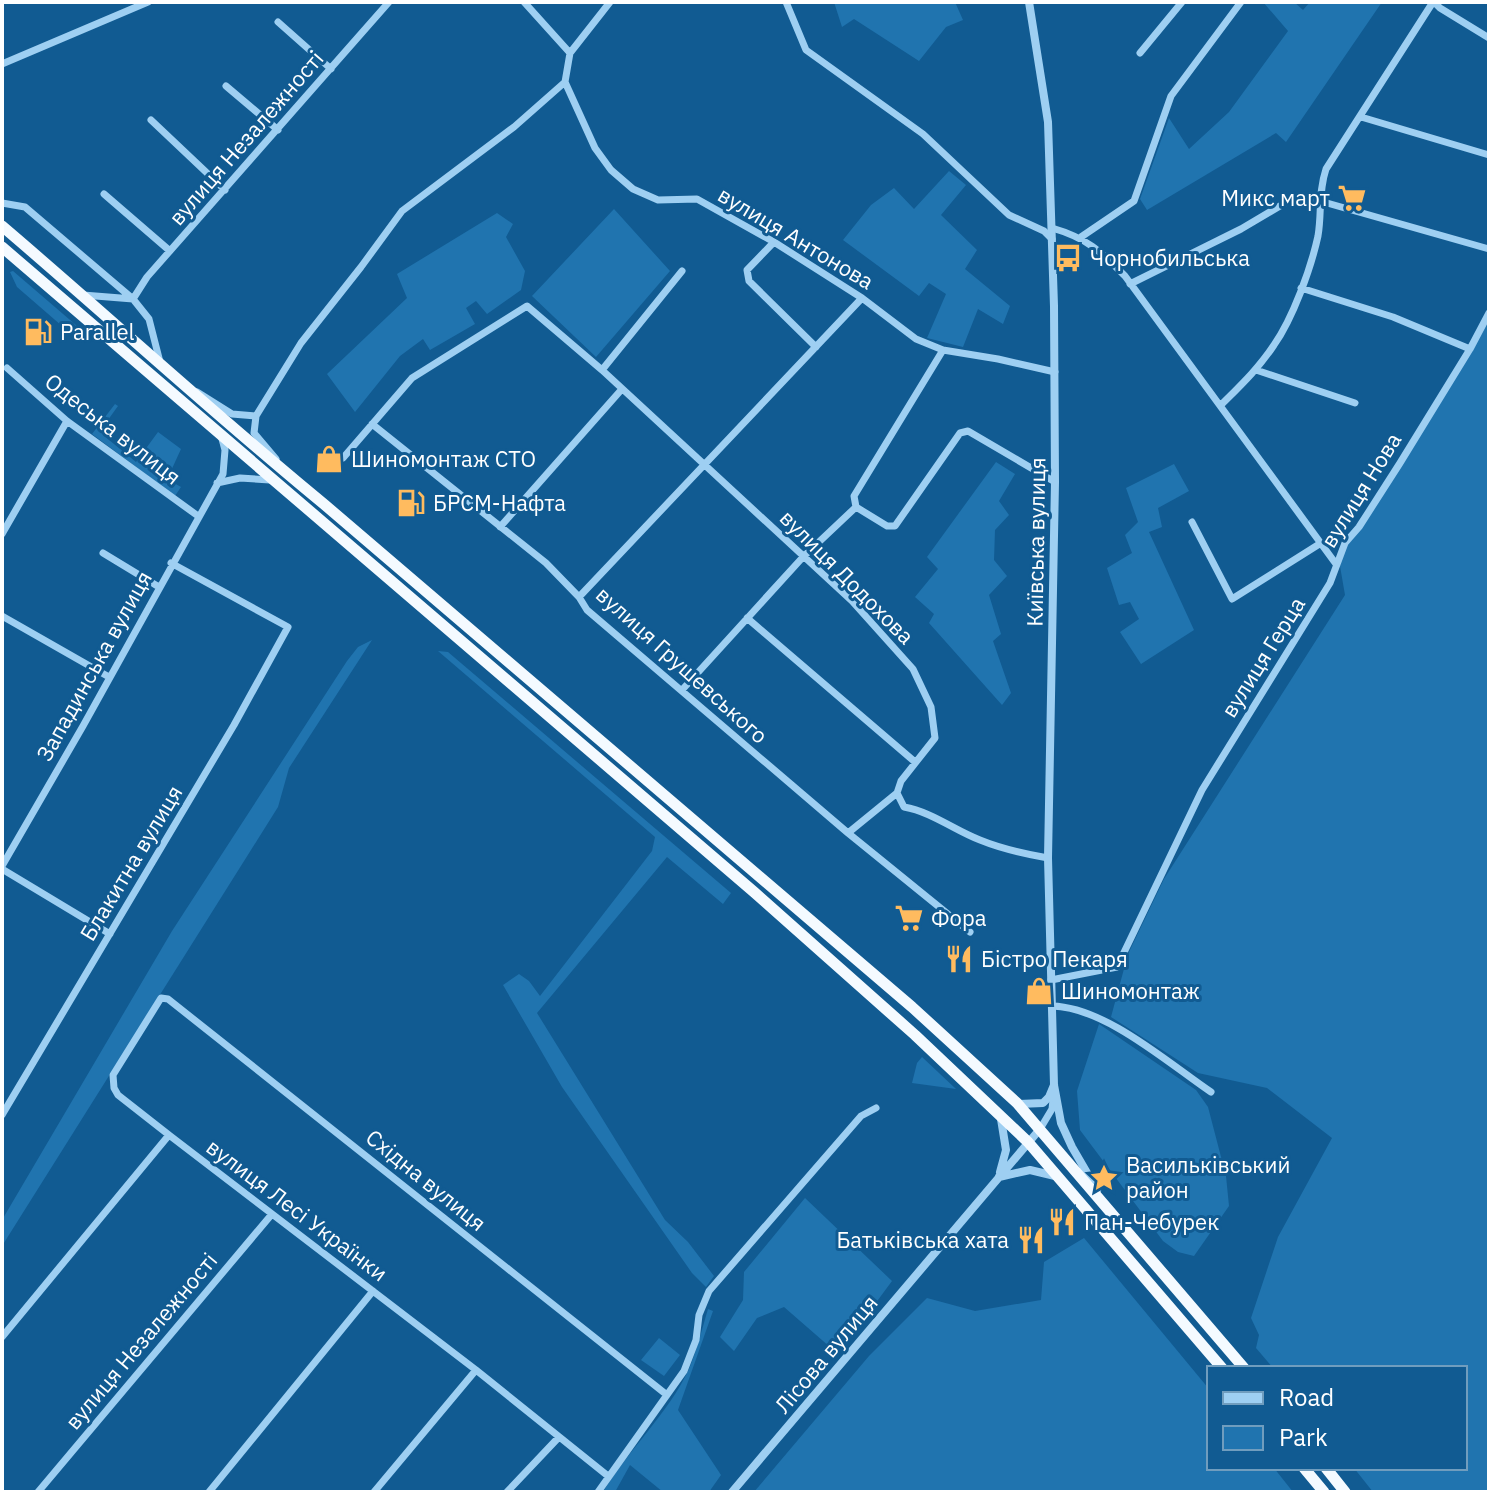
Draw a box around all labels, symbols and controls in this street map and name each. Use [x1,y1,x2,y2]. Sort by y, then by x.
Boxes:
street label: вулиця Незалежності [162,44,329,231]
street label: вулиця Антонова [713,180,880,296]
place label: Микс март [1221,183,1330,212]
supermarket icon: Микс март [1337,183,1367,213]
bus stop icon: Чорнобильська [1053,243,1083,273]
place label: Чорнобильська [1090,243,1250,272]
fuel station icon: Parallel [23,317,53,347]
place label: Parallel [60,317,135,346]
street label: Одеська вулиця [39,366,187,491]
street label: вулиця Нова [1314,427,1407,553]
shop icon: Шиномонтаж СТО [314,444,344,474]
place label: Шиномонтаж СТО [351,444,536,473]
street label: Київська вулиця [1020,457,1051,627]
fuel station icon: БРСМ-Нафта [396,488,426,518]
place label: БРСМ-Нафта [433,488,566,517]
street label: вулиця Додохова [774,503,921,650]
street label: Западинська вулиця [29,566,158,766]
street label: вулиця Грушевського [590,580,774,750]
street label: вулиця Герца [1214,591,1311,722]
street label: Блакитна вулиця [73,780,188,946]
supermarket icon: Фора [894,903,924,933]
place label: Фора [931,903,987,932]
restaurant icon: Бістро Пекаря [944,944,974,974]
place label: Бістро Пекаря [981,944,1128,973]
shop icon: Шиномонтаж [1024,976,1054,1006]
place label: Шиномонтаж [1061,976,1200,1005]
street label: Східна вулиця [360,1122,492,1237]
street label: вулиця Лесі Українки [201,1132,394,1287]
place label: Васильківський район [1126,1150,1290,1204]
place icon: Васильківський район [1089,1163,1119,1193]
restaurant icon: Пан-Чебурек [1047,1207,1077,1237]
place label: Пан-Чебурек [1084,1207,1219,1236]
place label: Батьківська хата [836,1225,1009,1254]
restaurant icon: Батьківська хата [1016,1225,1046,1255]
street label: вулиця Незалежності [58,1246,223,1435]
street label: Лісова вулиця [768,1288,884,1419]
legend [1207,1366,1467,1470]
text: Road [1279,1381,1334,1413]
text: Park [1279,1421,1328,1453]

